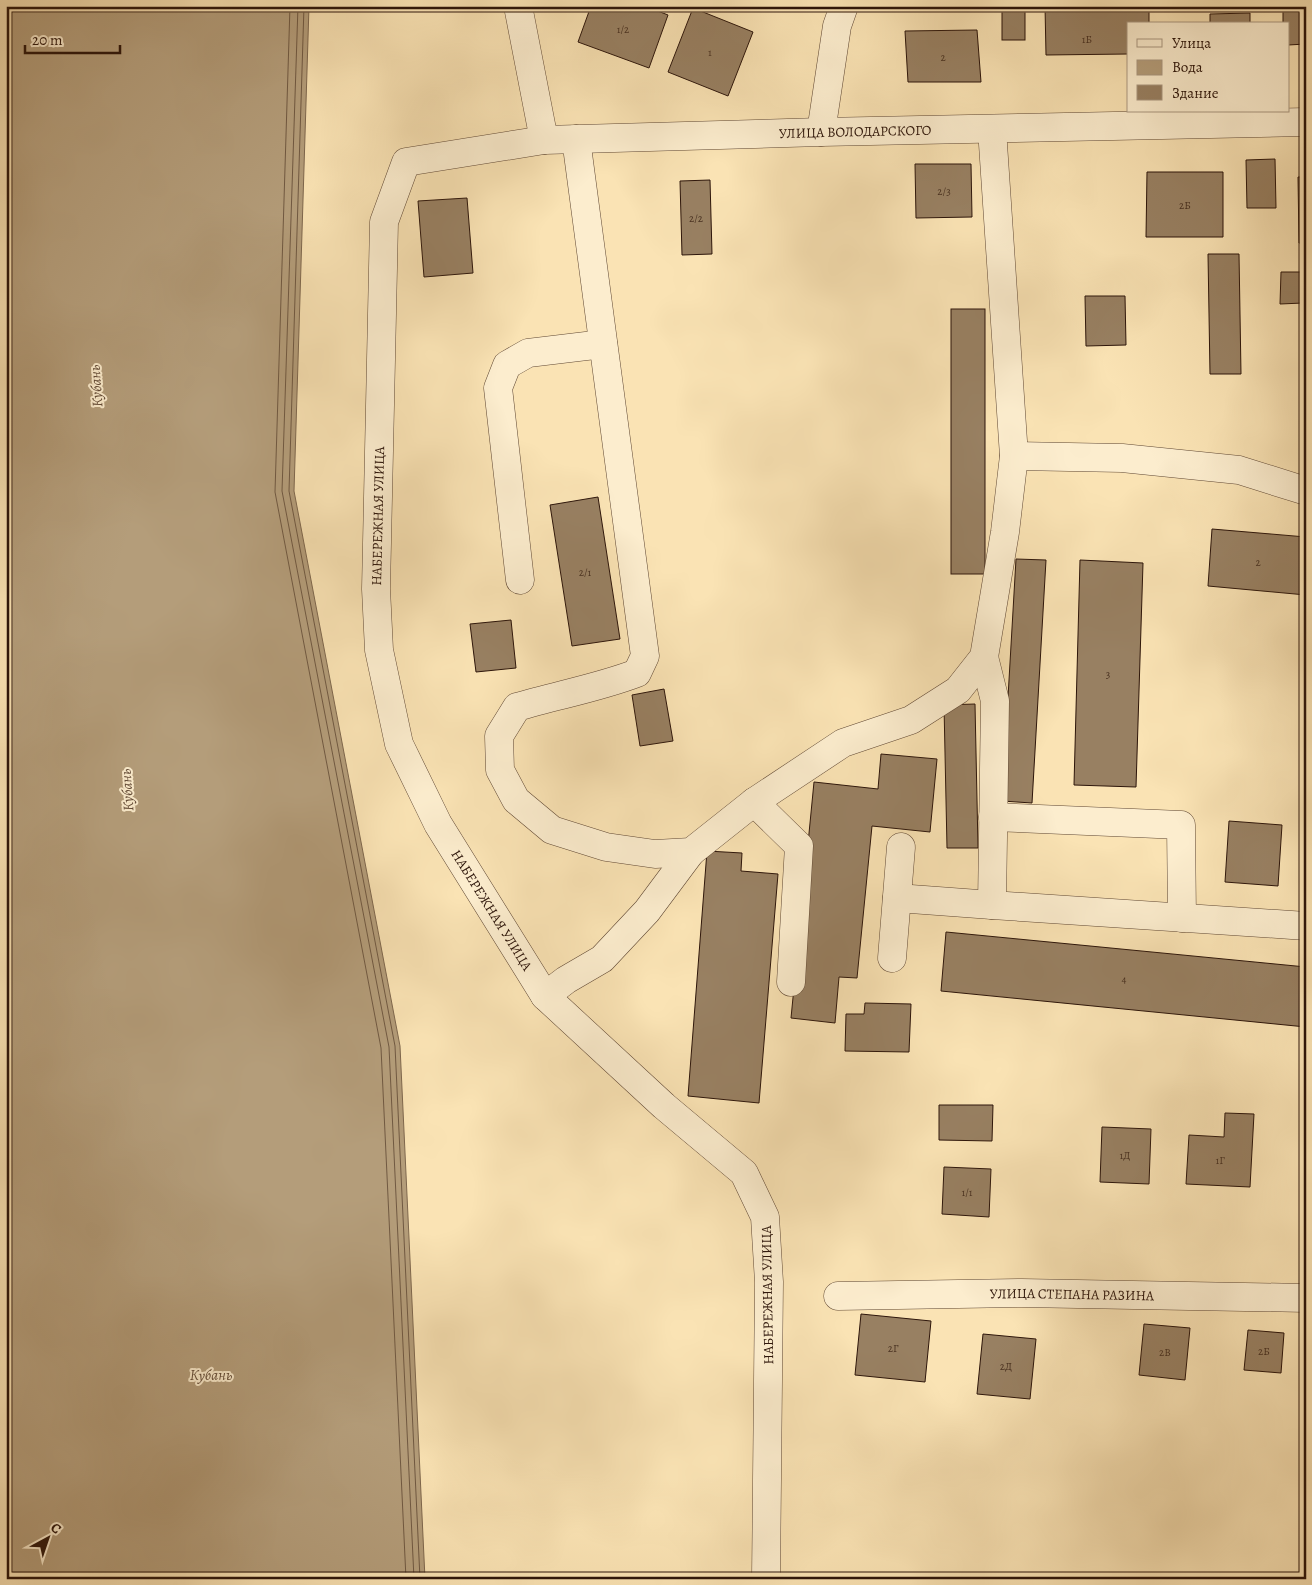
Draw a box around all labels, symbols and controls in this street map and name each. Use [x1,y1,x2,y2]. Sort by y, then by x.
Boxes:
scale bar [25,22,120,54]
house number: 1/2 [617,22,629,37]
legend [1127,22,1290,112]
text: 20 m [32,30,63,50]
house number: 1Б [1082,32,1092,47]
text: Улица [1172,33,1211,53]
house number: 1 [708,45,712,60]
house number: 2 [940,50,946,65]
text: Вода [1172,57,1203,77]
text: Здание [1172,83,1219,103]
street label: УЛИЦА ВОЛОДАРСКОГО [779,121,932,143]
house number: 2/3 [937,184,951,199]
house number: 2Б [1179,198,1191,213]
house number: 2/2 [689,211,703,226]
water label: Кубань [85,364,107,408]
street label: НАБЕРЕЖНАЯ УЛИЦА [367,445,389,586]
house number: 2 [1255,555,1261,570]
house number: 2/1 [579,565,592,580]
house number: 3 [1106,667,1110,682]
water label: Кубань [116,768,138,812]
street label: НАБЕРЕЖНАЯ УЛИЦА [447,846,537,975]
house number: 4 [1122,972,1127,987]
house number: 1Д [1120,1148,1130,1163]
house number: 1Г [1215,1153,1225,1168]
house number: 1/1 [961,1185,973,1200]
street label: НАБЕРЕЖНАЯ УЛИЦА [757,1224,778,1365]
street label: УЛИЦА СТЕПАНА РАЗИНА [990,1284,1155,1305]
house number: 2Г [888,1341,899,1356]
house number: 2Б [1258,1344,1270,1359]
house number: 2В [1159,1345,1171,1360]
house number: 2Д [1000,1359,1012,1374]
water label: Кубань [190,1365,232,1385]
north arrow [22,1512,72,1562]
text: С [47,1518,66,1539]

